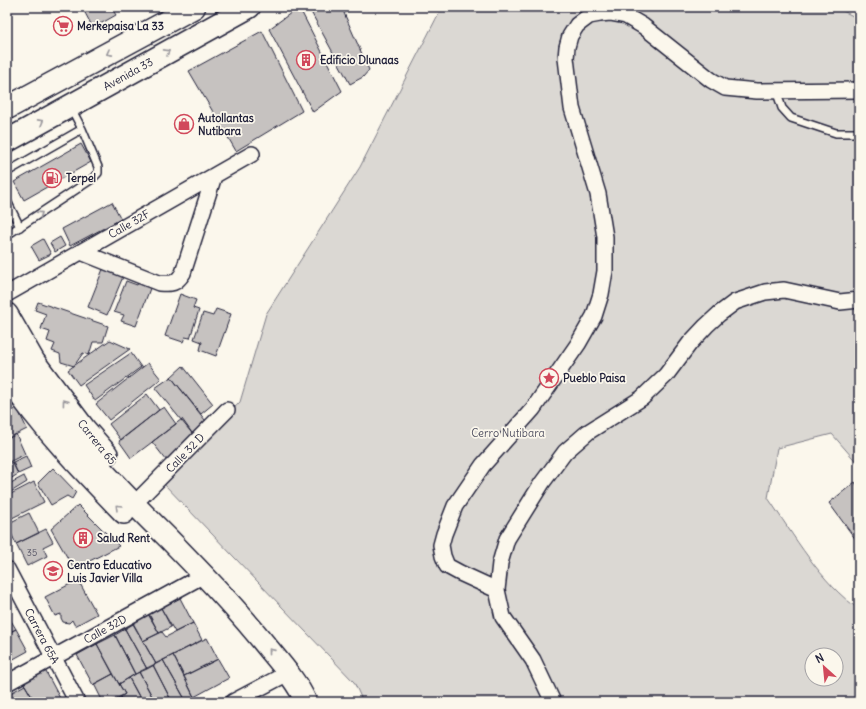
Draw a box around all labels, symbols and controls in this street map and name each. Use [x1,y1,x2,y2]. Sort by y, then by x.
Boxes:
supermarket icon: Merkepaisa La 33 [52,15,74,37]
place label: Merkepaisa La 33 [77,19,164,34]
one-way arrow [106,49,113,56]
building icon: Edificio Dlunaas [295,49,317,71]
one-way arrow [163,50,170,57]
place label: Edificio Dlunaas [320,53,399,67]
street label: Avenida 33 [101,55,155,93]
place label: Autollantas Nutibara [198,111,254,138]
shop icon: Autollantas Nutibara [173,113,195,135]
one-way arrow [37,119,44,127]
fuel station icon: Terpel [41,167,63,189]
place label: Terpel [66,171,96,186]
street label: Calle 32F [106,207,152,241]
one-way arrow [36,211,43,219]
place icon: Pueblo Paisa [538,367,560,389]
place label: Pueblo Paisa [563,371,626,385]
one-way arrow [63,400,70,407]
street label: Carrera 65 [75,417,119,467]
park label: Cerro Nutibara [471,426,545,440]
street label: Calle 32 D [163,430,207,476]
one-way arrow [115,504,123,512]
building icon: Salud Rent [72,527,94,549]
place label: Salud Rent [97,531,150,545]
house number: 35 [27,547,37,558]
place label: Centro Educativo Luis Javier Villa [67,558,152,585]
school or university icon: Centro Educativo Luis Javier Villa [42,560,64,582]
street label: Carrera 65A [21,606,63,666]
street label: Calle 32D [81,611,129,647]
north arrow [804,647,844,687]
one-way arrow [269,649,276,656]
text: N [813,650,826,666]

